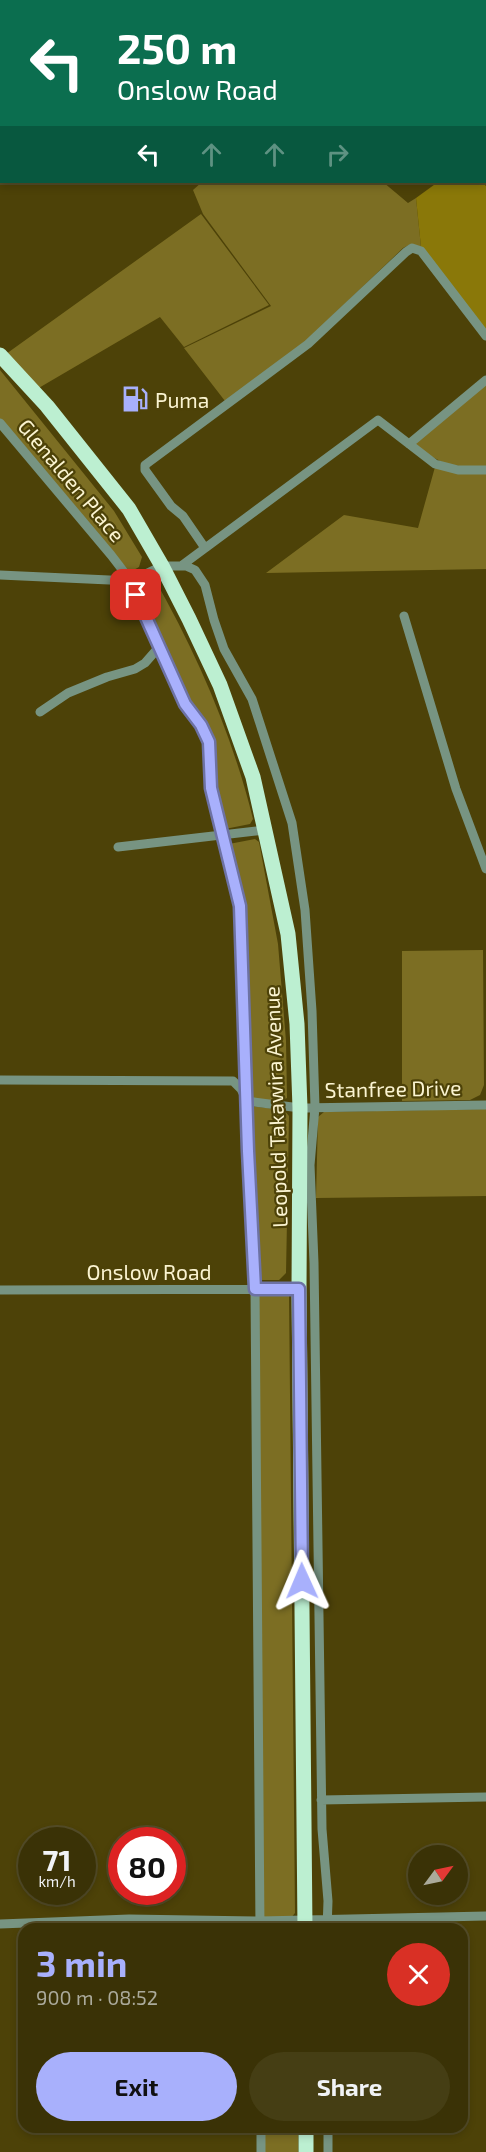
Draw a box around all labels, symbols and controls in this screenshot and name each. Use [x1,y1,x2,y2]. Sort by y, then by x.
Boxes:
text: 250 m [117,22,237,72]
icon: left [18,24,96,102]
text: Onslow Road [117,73,278,105]
icon: left [132,138,165,171]
icon: ahead [195,138,228,171]
icon: ahead [258,138,291,171]
icon: right [321,138,354,171]
fuel station icon: Puma [120,384,150,414]
place label: Puma [155,387,209,412]
street label: Glenalden Place [13,414,131,546]
pin [110,569,161,620]
icon: arrive [119,578,152,611]
street label: Leopold Takawira Avenue [258,986,292,1228]
street label: Stanfree Drive [324,1074,462,1102]
street label: Onslow Road [87,1259,211,1284]
position arrow [270,1549,334,1613]
speed limit sign: 80 [108,1827,186,1905]
text: 71 [43,1841,71,1877]
north arrow [408,1845,468,1905]
map controls [408,1845,468,1905]
text: km/h [38,1872,76,1890]
text: 3 min [36,1941,127,1984]
button: close [387,1943,450,2006]
text: 900 m · 08:52 [36,1985,158,2009]
button: Exit [36,2052,237,2121]
button: Share [249,2052,450,2121]

